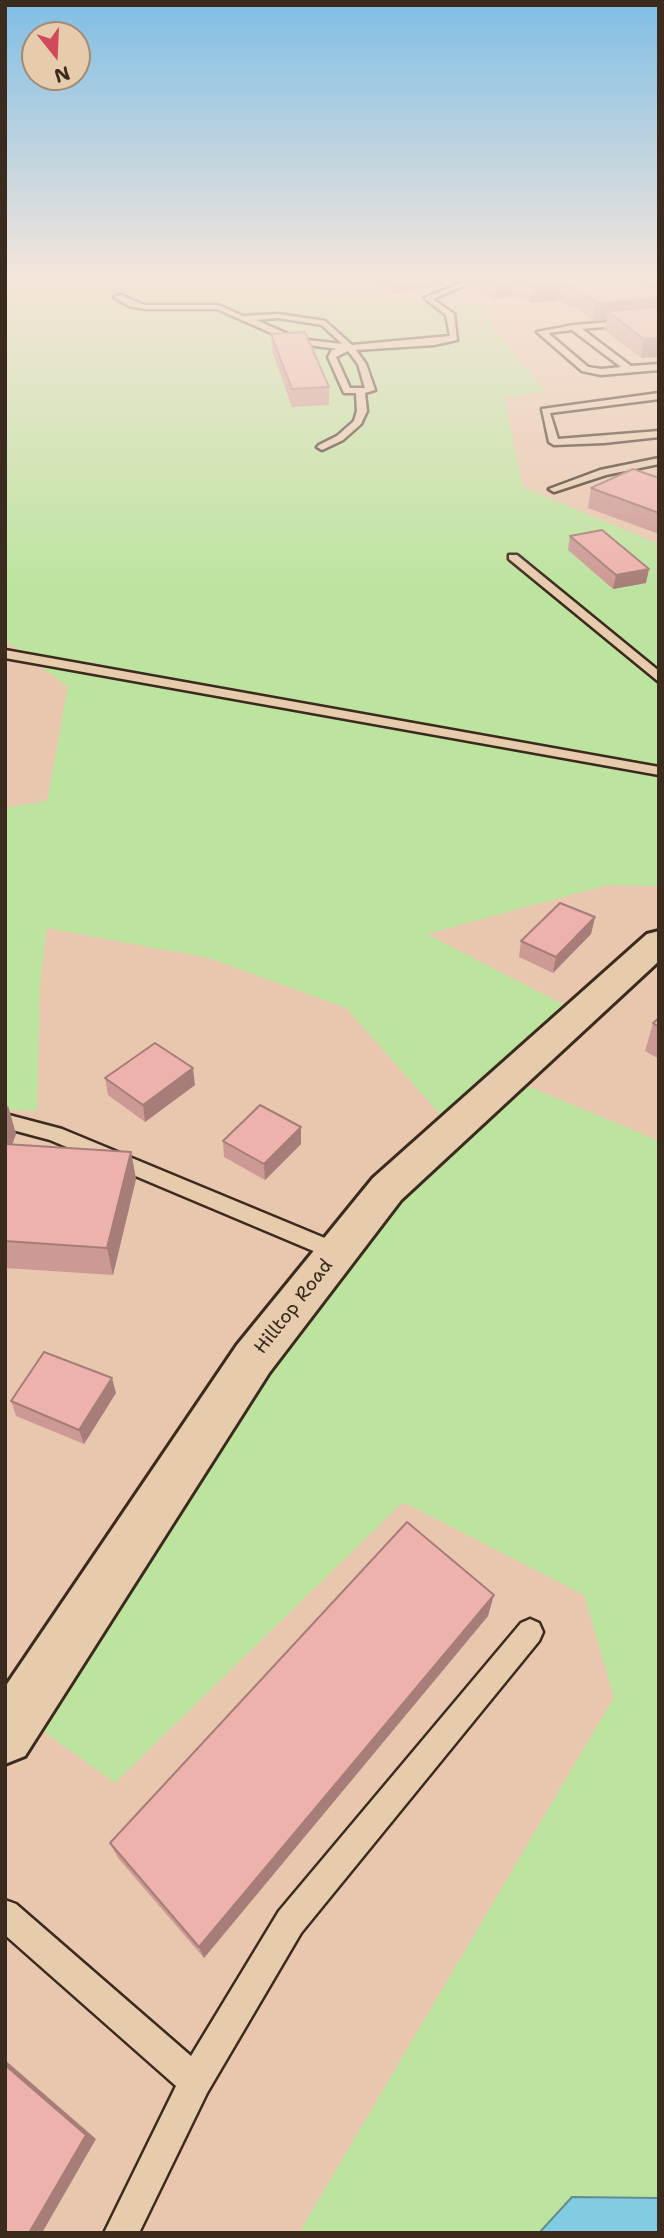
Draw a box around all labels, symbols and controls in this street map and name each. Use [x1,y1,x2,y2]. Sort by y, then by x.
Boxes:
north arrow [21,21,91,91]
text: N [51,60,73,89]
street label: Hilltop Road [250,1255,338,1359]

